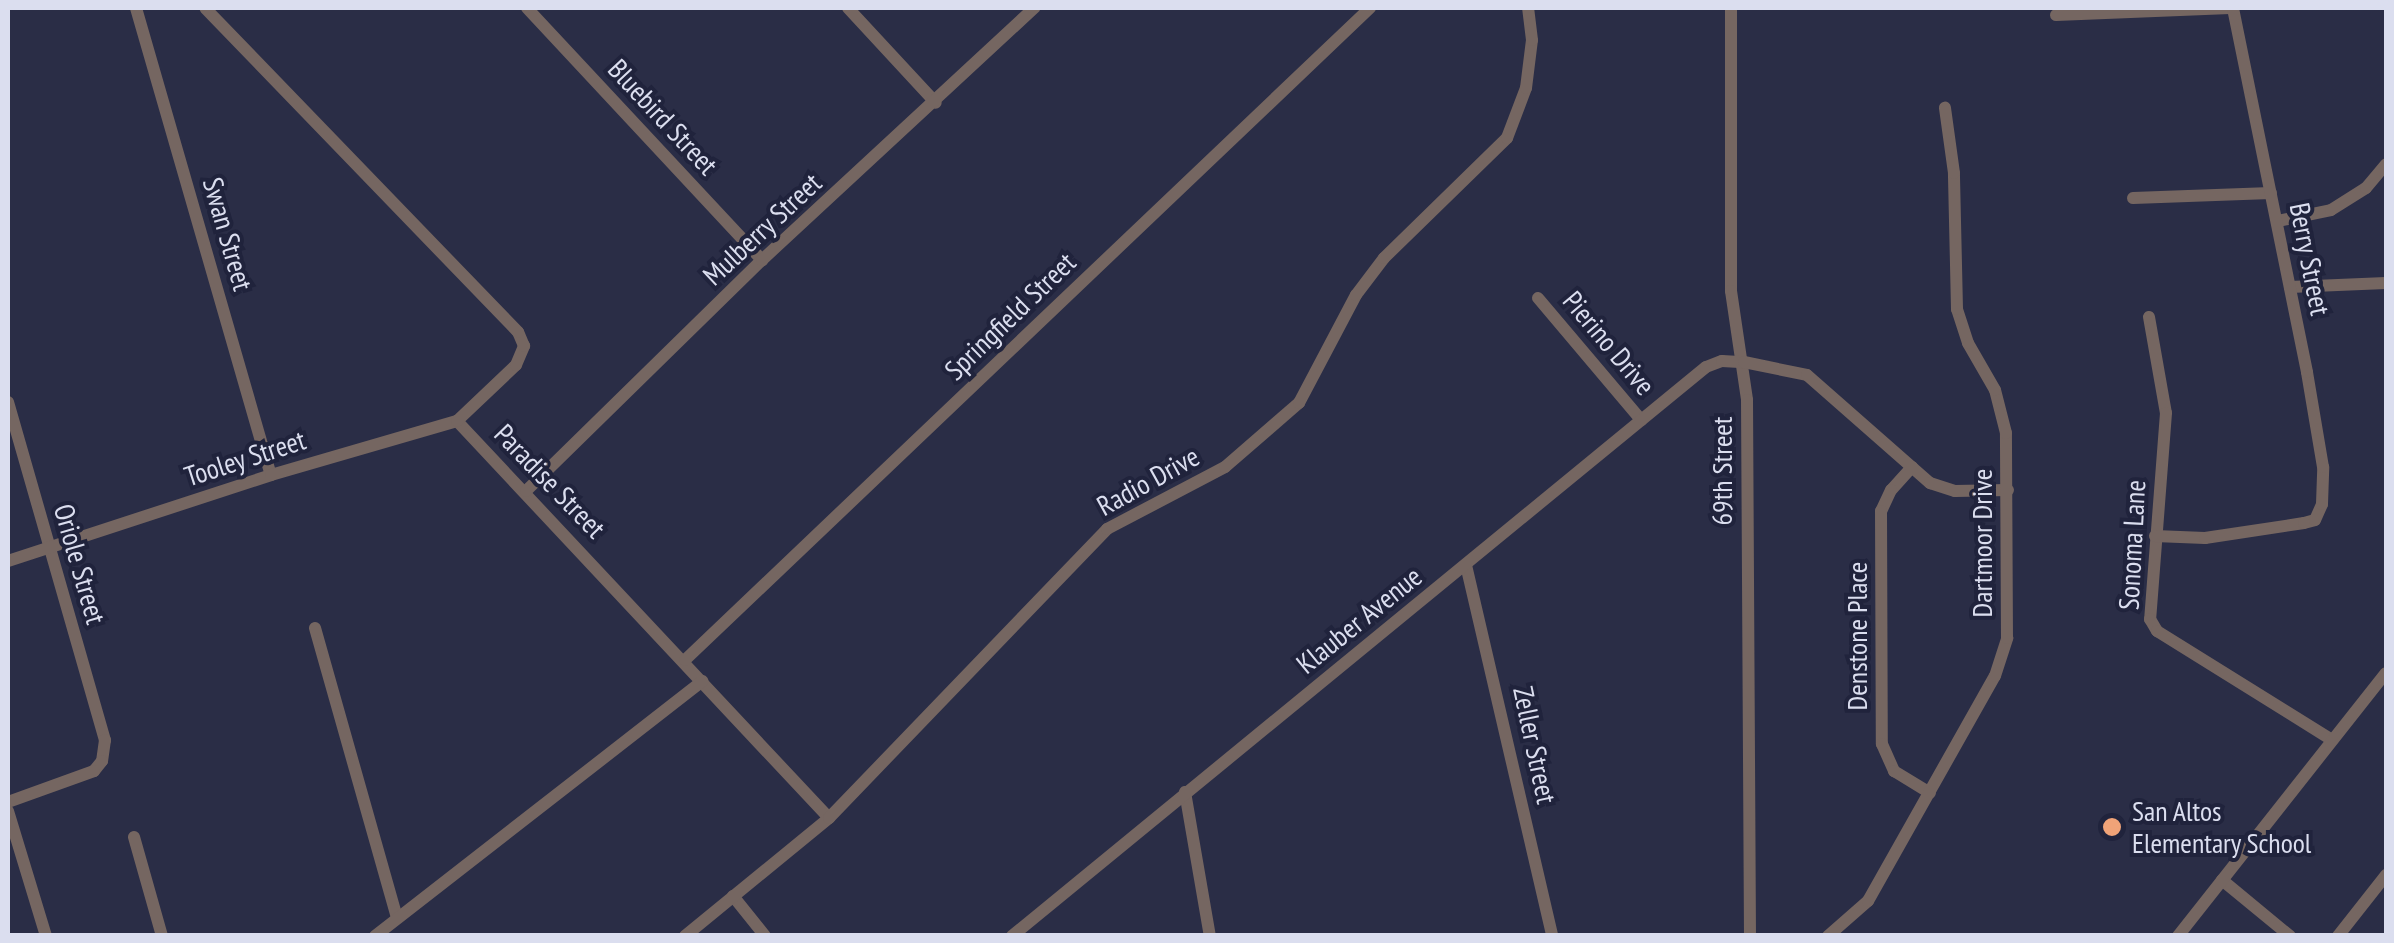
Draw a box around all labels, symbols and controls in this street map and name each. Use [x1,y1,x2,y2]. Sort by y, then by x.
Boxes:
street label: Bluebird Street [601,52,725,182]
street label: Mulberry Street [696,166,828,292]
street label: Swan Street [196,174,260,294]
street label: Berry Street [2283,200,2337,318]
street label: Springfield Street [938,245,1082,387]
street label: Pierino Drive [1556,284,1662,402]
street label: 69th Street [1705,416,1739,526]
street label: Paradise Street [488,417,612,545]
street label: Tooley Street [180,423,310,493]
street label: Radio Drive [1091,439,1205,523]
street label: Dartmoor Drive [1965,469,1999,617]
street label: Sonoma Lane [2112,479,2152,611]
street label: Oriole Street [47,500,113,628]
street label: Klauber Avenue [1289,559,1429,681]
street label: Denstone Place [1840,562,1874,710]
street label: Zeller Street [1506,683,1564,807]
place label: San Altos Elementary School [2132,794,2312,860]
marker: San Altos Elementary School [2101,816,2123,838]

